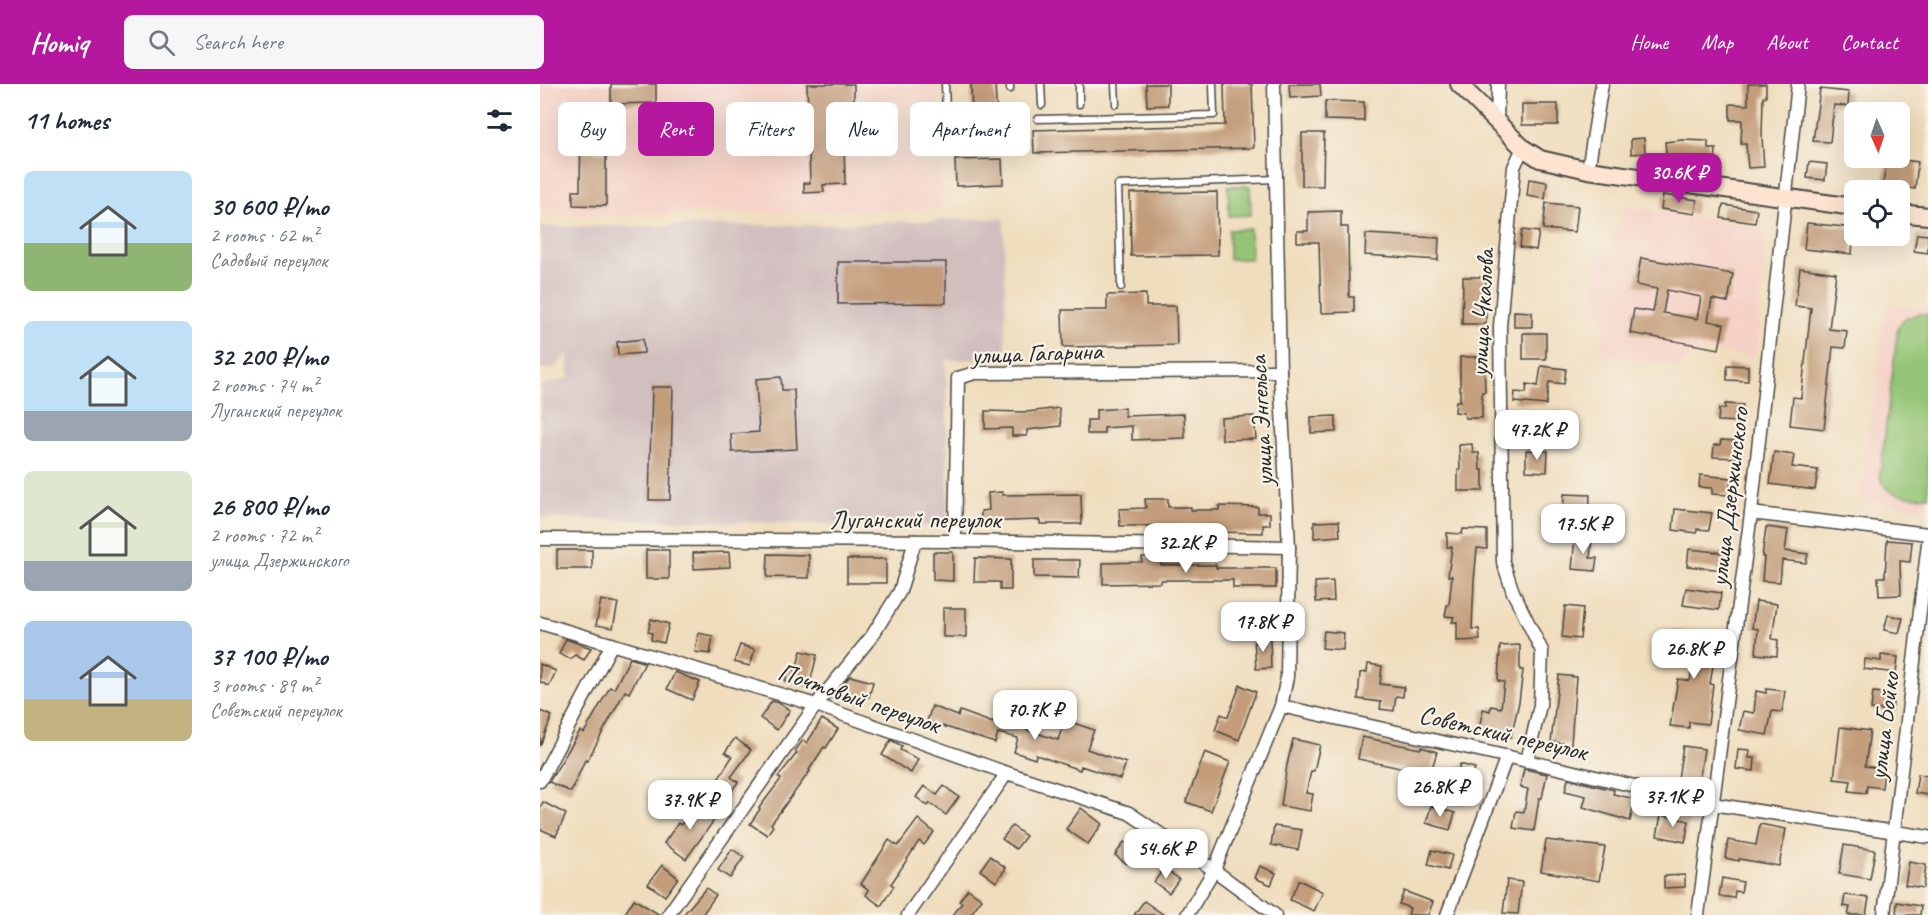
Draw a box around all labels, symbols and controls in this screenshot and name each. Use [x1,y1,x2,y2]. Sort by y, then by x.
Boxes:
search box [124,15,544,69]
text: Homiq [30,25,88,60]
icon: search [145,26,178,59]
text: Search here [193,28,283,56]
text: Home [1630,29,1668,55]
text: Map [1701,29,1733,55]
text: About [1766,29,1808,55]
text: Contact [1841,29,1898,55]
chip: Buy [558,102,626,156]
chip: Rent [638,102,714,156]
chip: Filters [726,102,814,156]
chip: New [826,102,898,156]
chip: Apartment [910,102,1030,156]
north arrow [1844,102,1910,168]
map controls [1844,102,1910,246]
text: 11 homes [24,104,109,137]
icon: filters [483,104,516,137]
pin: 30.6K ₽ [1624,153,1734,204]
text: 30.6K ₽ [1651,160,1707,185]
button: locate [1844,180,1910,246]
text: 30 600 ₽/mo [210,190,328,223]
icon: home [72,195,144,267]
text: 2 rooms · 62 m² [210,223,318,248]
street label: улица Чкалова [1462,246,1502,380]
text: Садовый переулок [210,248,327,273]
street label: улица Гагарина [969,334,1105,372]
text: 32 200 ₽/mo [210,340,328,373]
icon: home [72,345,144,417]
street label: улица Энгельса [1241,353,1281,489]
text: 2 rooms · 74 m² [210,373,318,398]
text: Луганский переулок [210,398,341,423]
street label: улица Дзержинского [1701,404,1757,590]
pin: 47.2K ₽ [1482,410,1592,461]
text: 47.2K ₽ [1509,417,1565,442]
text: 26 800 ₽/mo [210,490,328,523]
icon: home [72,495,144,567]
street label: Луганский переулок [830,503,1003,536]
pin: 17.5K ₽ [1528,504,1638,555]
text: 17.5K ₽ [1555,511,1611,536]
text: 2 rooms · 72 m² [210,523,318,548]
pin: 32.2K ₽ [1131,523,1241,574]
text: 32.2K ₽ [1158,530,1214,555]
text: улица Дзержинского [210,548,349,573]
pin: 17.8K ₽ [1208,602,1318,653]
text: 17.8K ₽ [1235,609,1291,634]
pin: 26.8K ₽ [1639,629,1749,680]
text: 26.8K ₽ [1666,636,1722,661]
text: 37 100 ₽/mo [210,640,328,673]
icon: home [72,645,144,717]
street label: Почтовый переулок [774,655,947,742]
street label: улица Бойко [1861,669,1907,784]
text: 3 rooms · 89 m² [210,673,318,698]
pin: 70.7K ₽ [980,690,1090,741]
text: 70.7K ₽ [1007,697,1063,722]
text: Советский переулок [210,698,342,723]
street label: Советский переулок [1416,698,1592,769]
pin: 26.8K ₽ [1385,767,1495,818]
text: 26.8K ₽ [1412,774,1468,799]
pin: 37.1K ₽ [1618,777,1728,828]
pin: 37.9K ₽ [635,780,745,831]
text: 37.1K ₽ [1645,784,1701,809]
text: 37.9K ₽ [662,787,718,812]
pin: 54.6K ₽ [1111,829,1221,880]
text: 54.6K ₽ [1138,836,1194,861]

